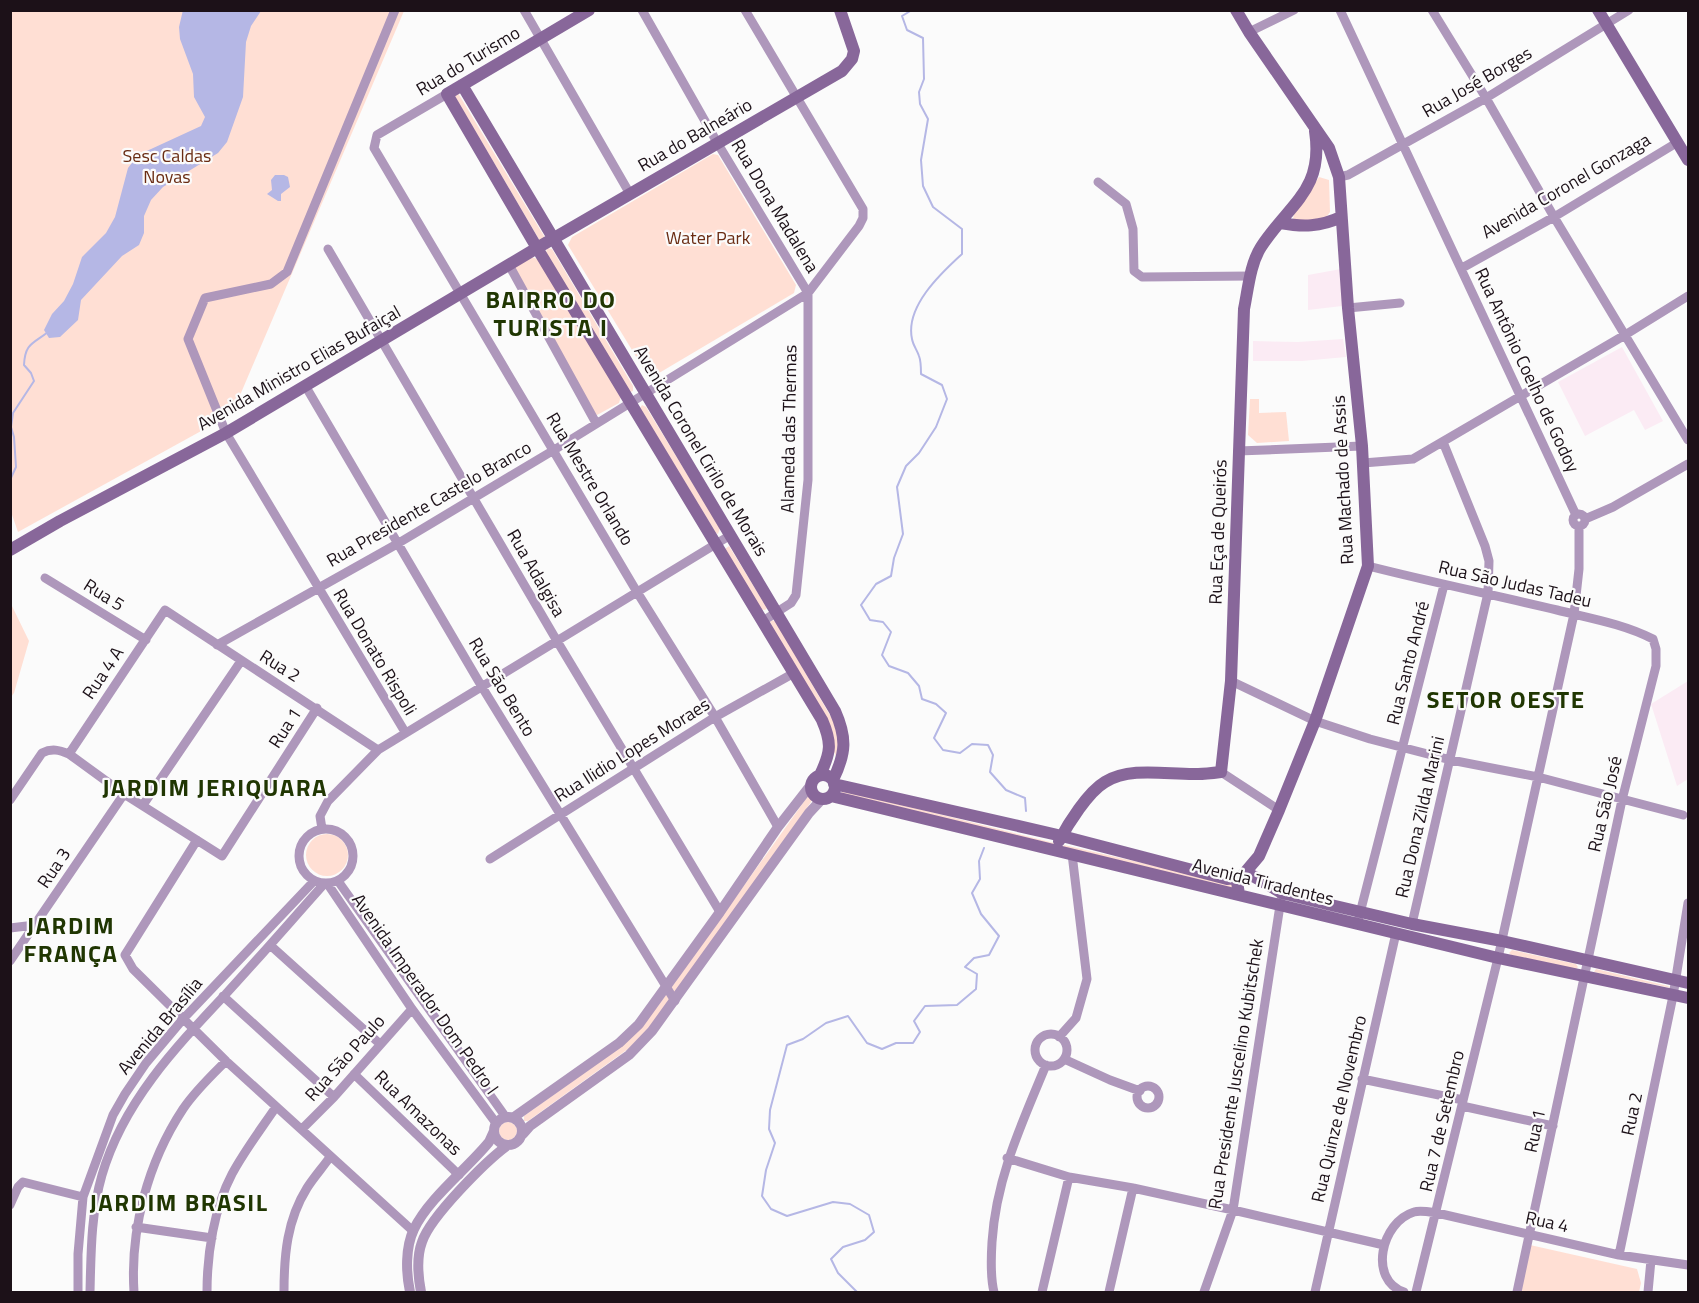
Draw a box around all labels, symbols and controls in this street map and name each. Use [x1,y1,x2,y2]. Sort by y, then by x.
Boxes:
street label: Rua do Turismo [411,19,525,102]
street label: Rua José Borges [1417,39,1537,124]
street label: Rua do Balneário [632,91,757,178]
street label: Avenida Coronel Gonzaga [1476,126,1655,245]
street label: Rua Dona Madalena [725,134,826,278]
park label: Sesc Caldas Novas [123,142,211,190]
park label: Water Park [666,224,751,251]
street label: Rua Antônio Coelho de Godoy [1468,263,1587,477]
district label: BAIRRO DO TURISTA I [486,281,616,345]
street label: Avenida Ministro Elias Bufaiçal [192,298,406,437]
street label: Avenida Coronel Cirilo de Morais [628,340,775,561]
street label: Alameda das Thermas [774,345,803,513]
street label: Rua Machado de Assis [1325,395,1360,565]
street label: Rua Mestre Orlando [540,407,641,551]
street label: Rua Presidente Castelo Branco [321,434,536,573]
street label: Rua Eça de Queirós [1201,459,1234,605]
street label: Rua Adalgisa [500,524,572,622]
street label: Rua São Judas Tadeu [1436,553,1594,614]
street label: Rua 5 [79,572,130,618]
street label: Rua Donato Rispoli [327,583,424,720]
street label: Rua Santo André [1379,598,1436,728]
street label: Rua São Bento [462,632,543,741]
street label: Rua 4 A [75,641,130,704]
street label: Rua 2 [255,643,306,689]
district label: SETOR OESTE [1426,681,1586,717]
street label: Rua Ilidio Lopes Moraes [549,691,715,809]
street label: Rua 1 [261,702,308,753]
street label: Rua Dona Zilda Marini [1388,733,1451,901]
street label: Rua São José [1580,753,1629,855]
district label: JARDIM JERIQUARA [102,769,328,805]
street label: Rua 3 [30,842,77,893]
street label: Avenida Tiradentes [1190,851,1337,912]
street label: Avenida Imperador Dom Pedro l [346,888,505,1100]
district label: JARDIM FRANÇA [24,907,119,971]
street label: Rua Presidente Juscelino Kubitschek [1201,936,1270,1211]
street label: Avenida Brasília [111,971,209,1080]
street label: Rua São Paulo [298,1008,391,1107]
street label: Rua Quinze de Novembro [1304,1013,1373,1205]
street label: Rua 7 de Setembro [1412,1047,1471,1194]
street label: Rua Amazonas [368,1064,468,1162]
street label: Rua 2 [1614,1090,1649,1138]
street label: Rua 1 [1517,1107,1552,1155]
district label: JARDIM BRASIL [90,1184,268,1220]
street label: Rua 4 [1523,1204,1571,1239]

